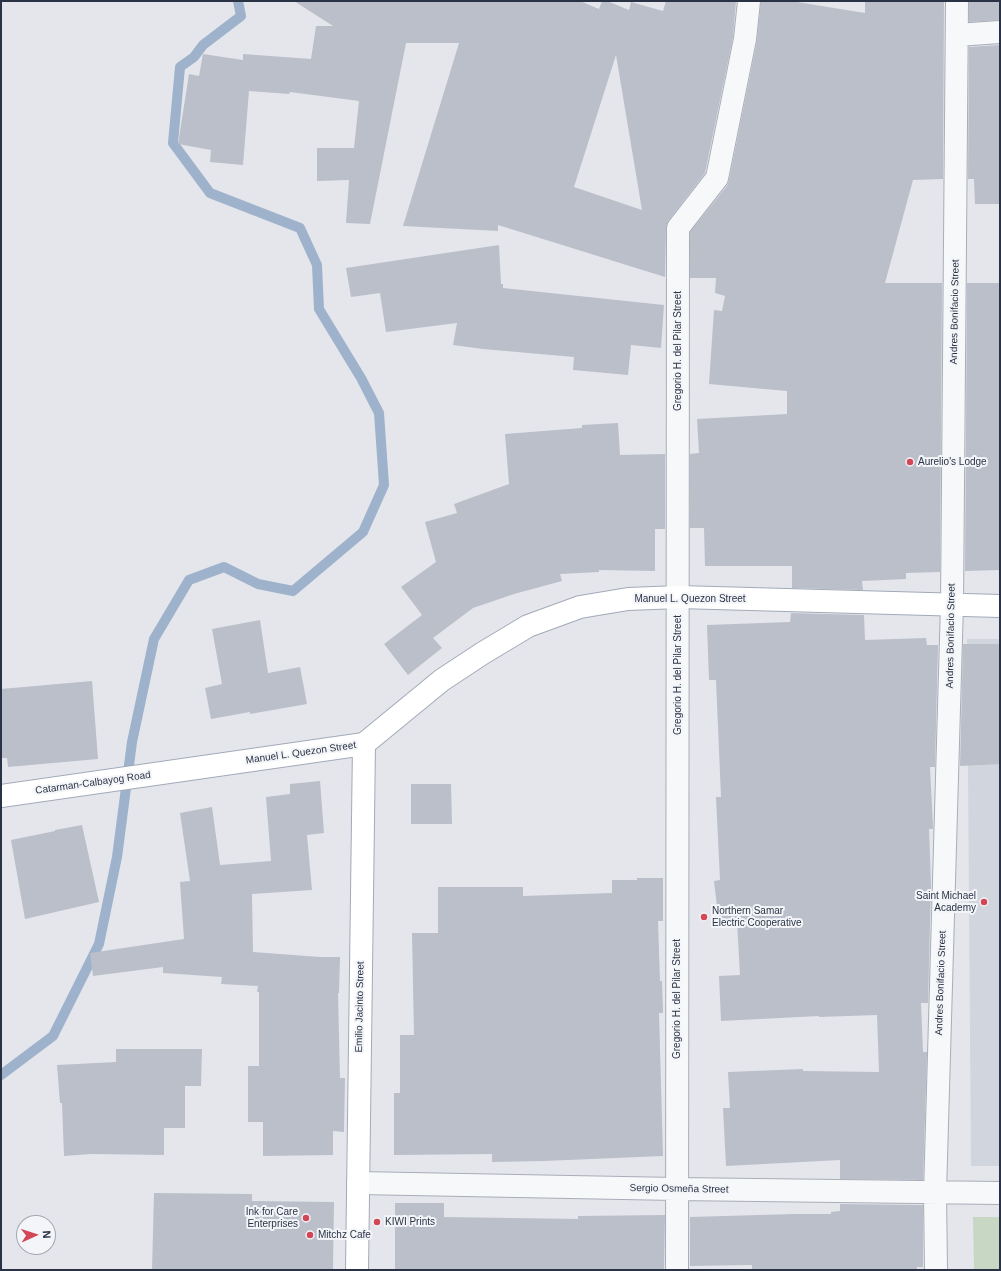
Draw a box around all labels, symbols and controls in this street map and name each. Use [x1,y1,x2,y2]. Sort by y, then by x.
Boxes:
street label: Andres Bonifacio Street [948,259,962,365]
street label: Gregorio H. del Pilar Street [672,291,684,411]
place label: Aurelio's Lodge [918,456,987,468]
marker: Aurelio's Lodge [905,457,915,467]
street label: Andres Bonifacio Street [944,583,958,689]
street label: Manuel L. Quezon Street [634,593,746,605]
street label: Gregorio H. del Pilar Street [672,615,684,735]
street label: Manuel L. Quezon Street [245,739,357,767]
street label: Catarman-Calbayog Road [35,769,151,797]
place label: Saint Michael Academy [916,890,976,914]
marker: Saint Michael Academy [979,897,989,907]
place label: Northern Samar Electric Cooperative [712,905,801,928]
marker: Northern Samar Electric Cooperative [699,912,709,922]
street label: Andres Bonifacio Street [933,930,949,1036]
street label: Gregorio H. del Pilar Street [671,939,683,1059]
street label: Emilio Jacinto Street [353,961,367,1053]
street label: Sergio Osmeña Street [629,1182,729,1196]
place label: Ink for Care Enterprises [246,1206,298,1230]
marker: Ink for Care Enterprises [301,1213,311,1223]
north arrow [16,1215,56,1255]
place label: KIWI Prints [385,1216,435,1228]
marker: KIWI Prints [372,1217,382,1227]
place label: Mitchz Cafe [318,1229,371,1241]
text: N [41,1230,53,1239]
marker: Mitchz Cafe [305,1230,315,1240]

